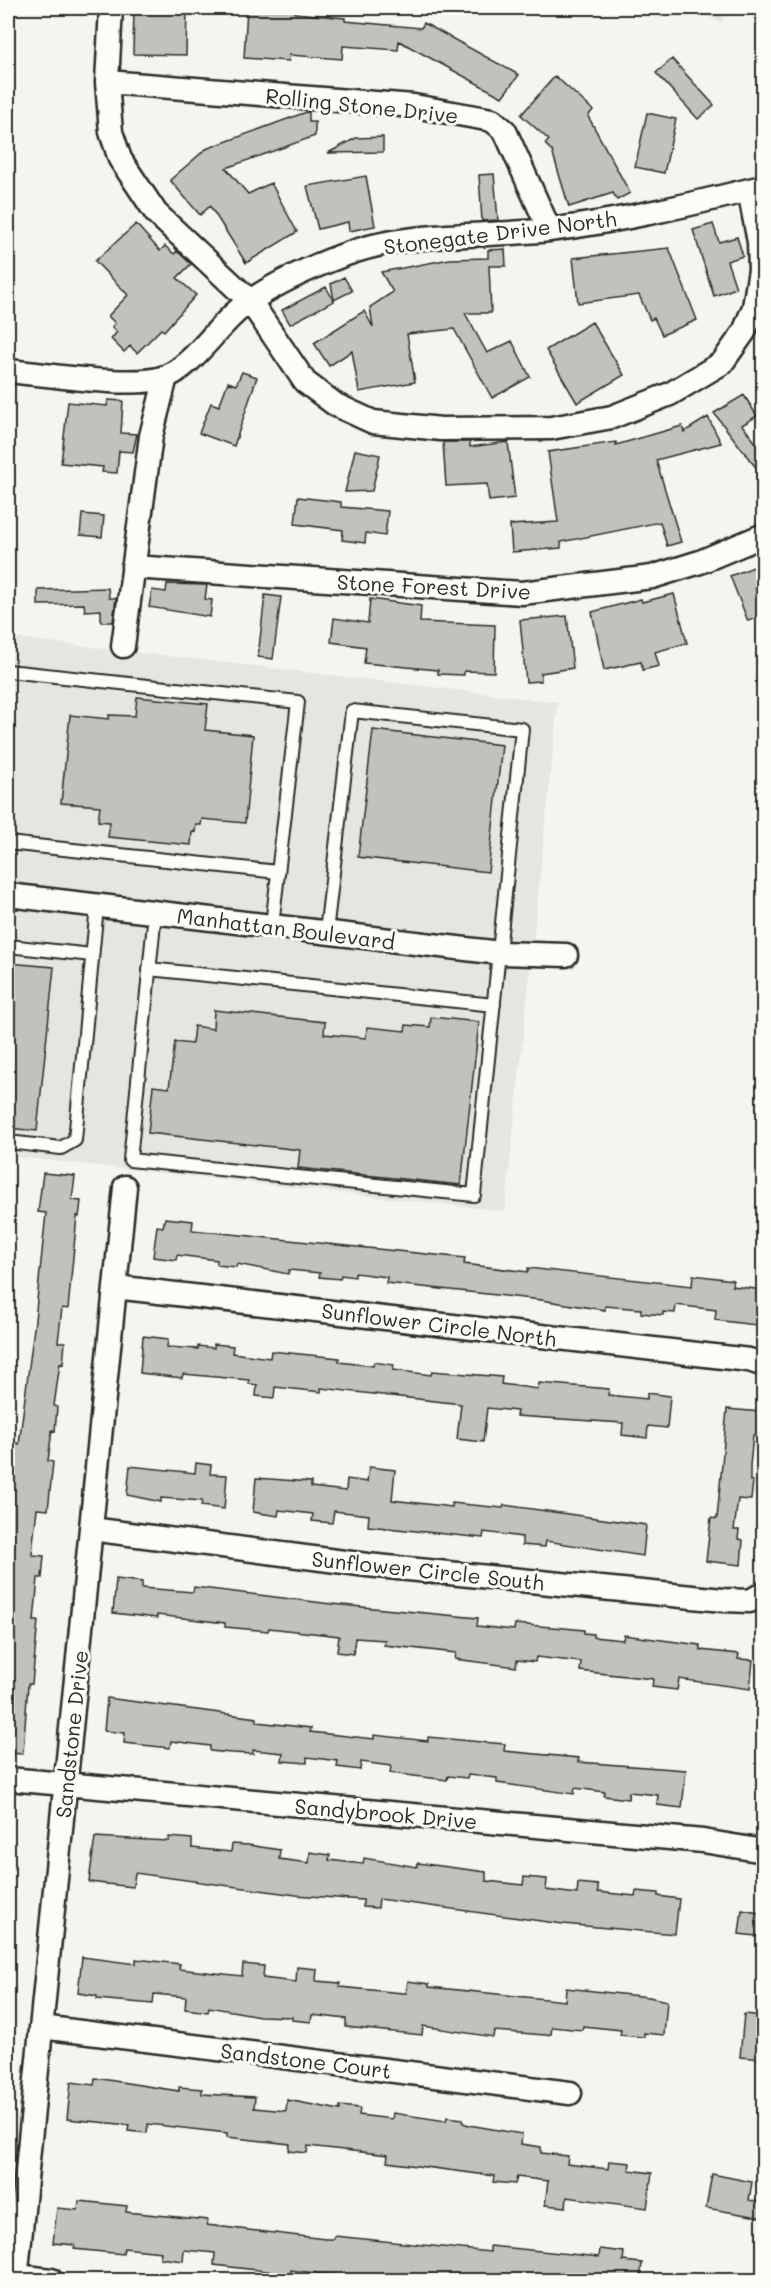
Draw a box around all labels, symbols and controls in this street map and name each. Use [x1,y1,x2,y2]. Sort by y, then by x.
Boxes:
street label: Rolling Stone Drive [264,81,460,129]
street label: Stonegate Drive North [382,204,618,260]
street label: Stone Forest Drive [336,567,532,605]
street label: Manhattan Boulevard [175,901,397,955]
street label: Sunflower Circle North [320,1296,558,1352]
street label: Sunflower Circle South [310,1544,546,1596]
street label: Sandstone Drive [49,1649,93,1819]
street label: Sandybrook Drive [294,1792,478,1834]
street label: Sandstone Court [219,2036,393,2084]

